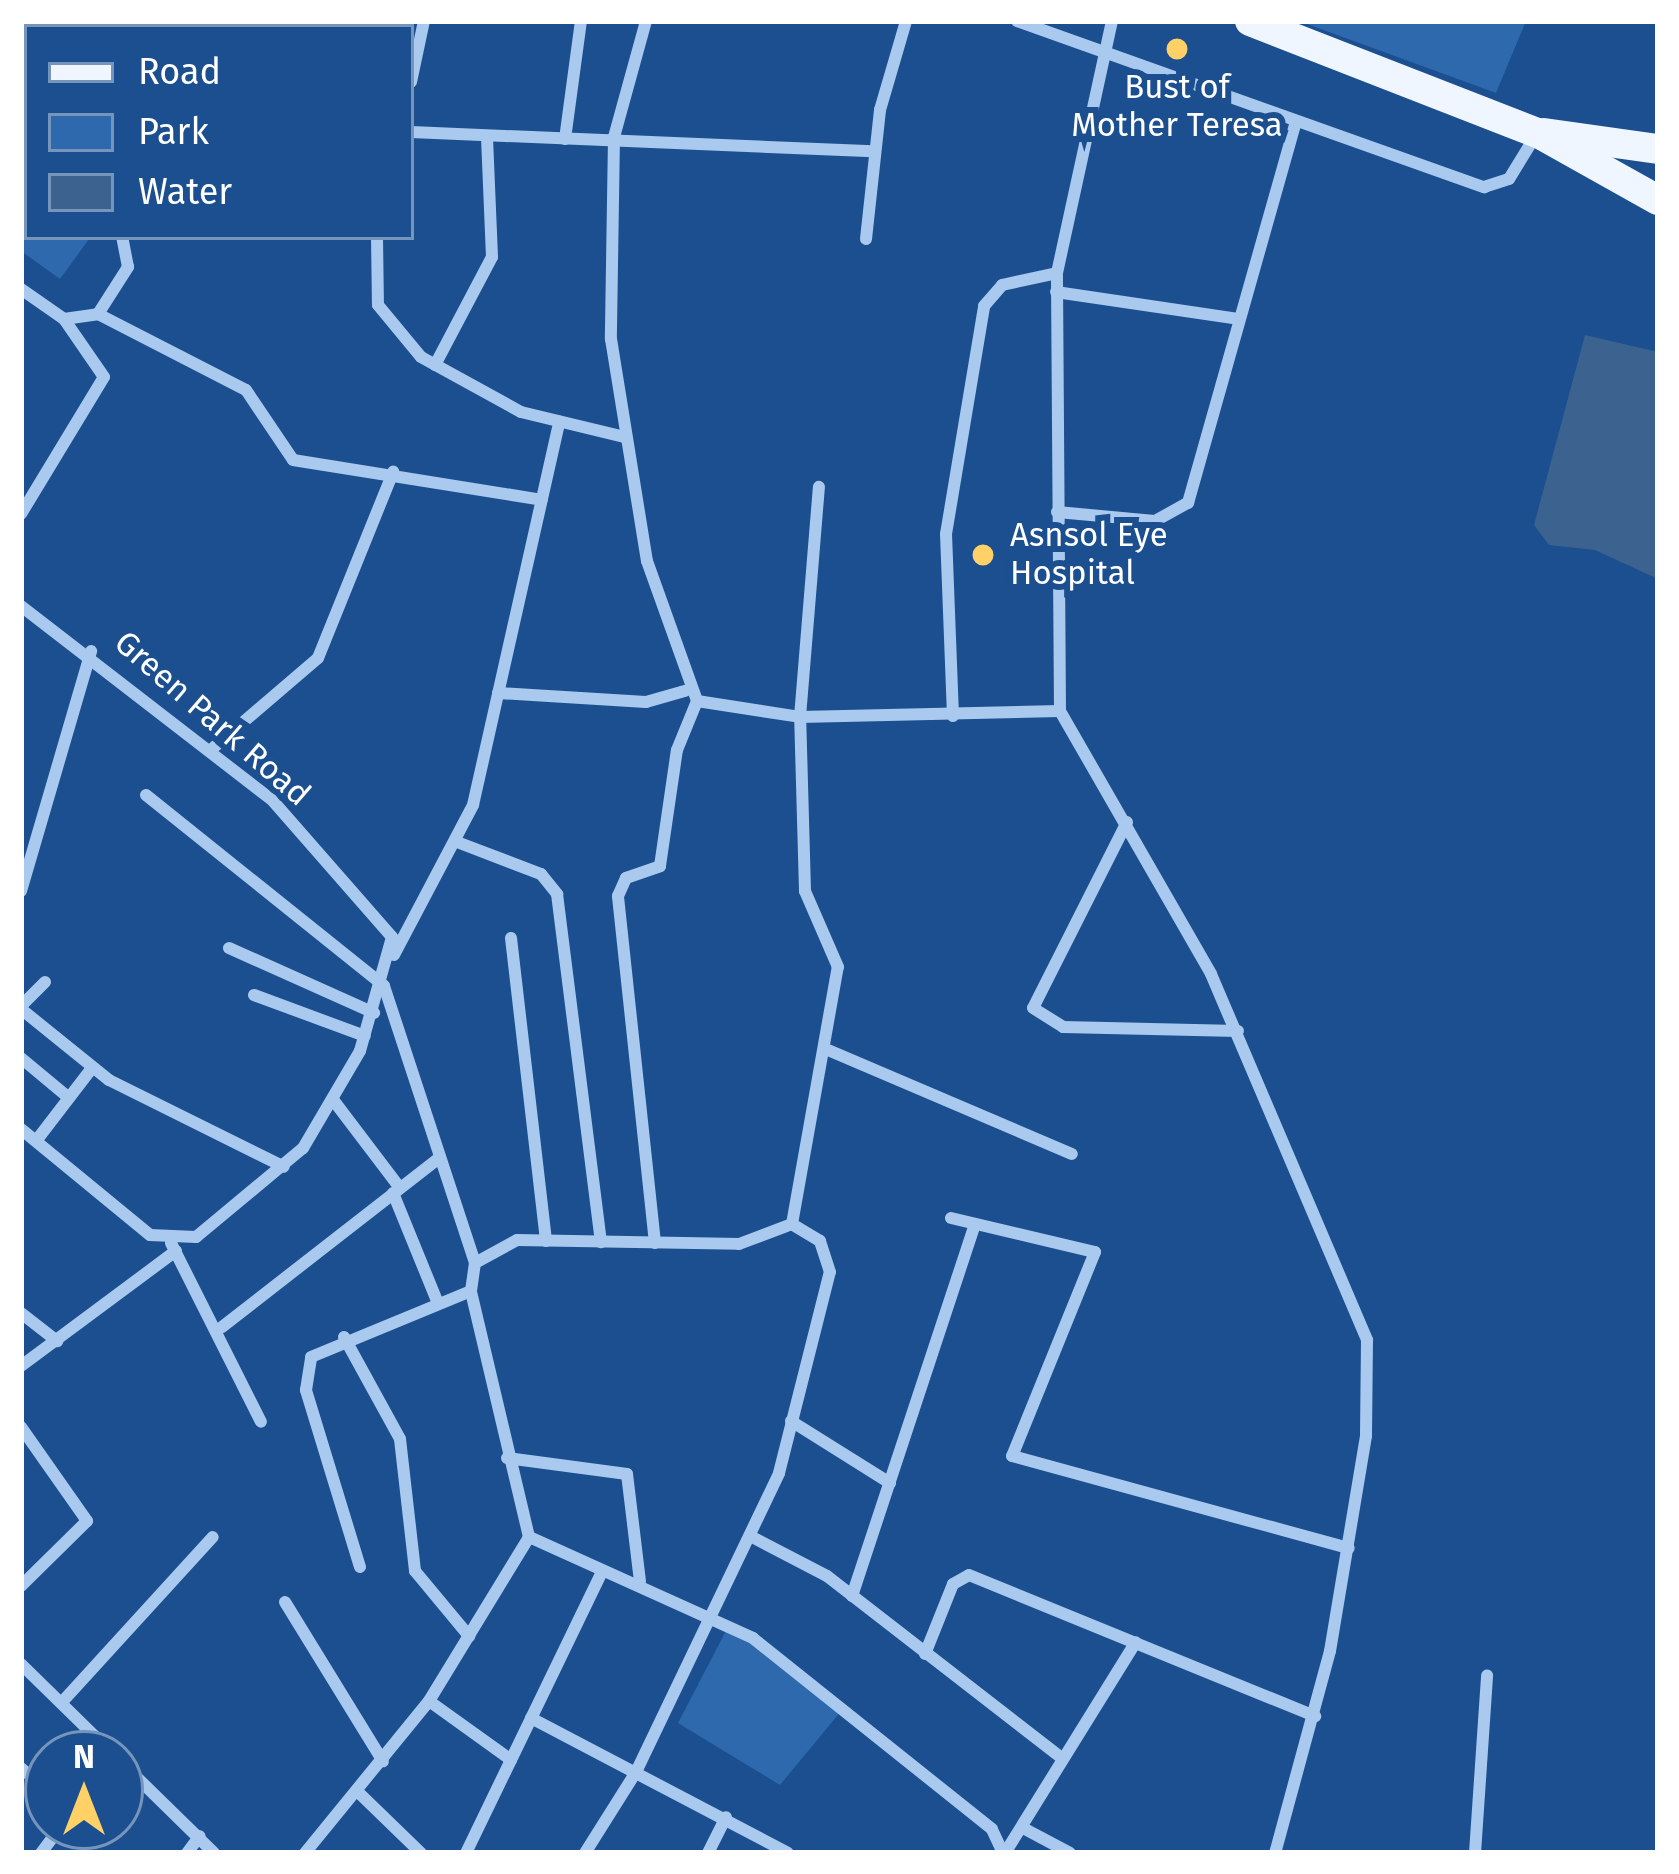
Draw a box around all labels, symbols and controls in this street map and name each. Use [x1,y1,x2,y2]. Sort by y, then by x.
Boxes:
legend [24,24,414,240]
marker: Bust of Mother Teresa [1164,36,1190,62]
text: Road [138,50,221,94]
place label: Bust of Mother Teresa [1071,68,1283,146]
text: Park [138,110,209,154]
text: Water [138,170,232,214]
place label: Asnsol Eye Hospital [1010,516,1168,594]
marker: Asnsol Eye Hospital [967,539,999,571]
street label: Green Park Road [106,623,318,815]
north arrow [24,1730,144,1850]
text: N [73,1737,95,1777]

